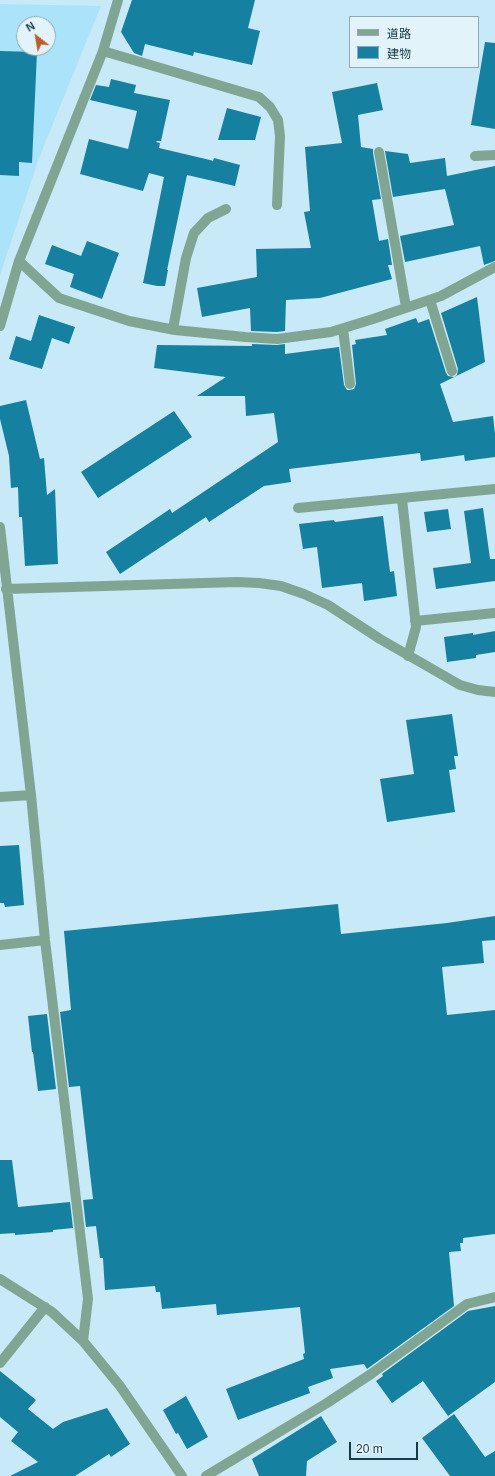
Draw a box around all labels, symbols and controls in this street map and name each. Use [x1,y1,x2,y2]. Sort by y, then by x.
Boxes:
north arrow [16,16,56,56]
legend [349,16,479,68]
text: N [24,19,37,34]
text: 道路 [387,27,411,41]
text: 建物 [387,47,411,61]
scale bar [351,1434,420,1460]
text: 20 m [356,1442,383,1456]

